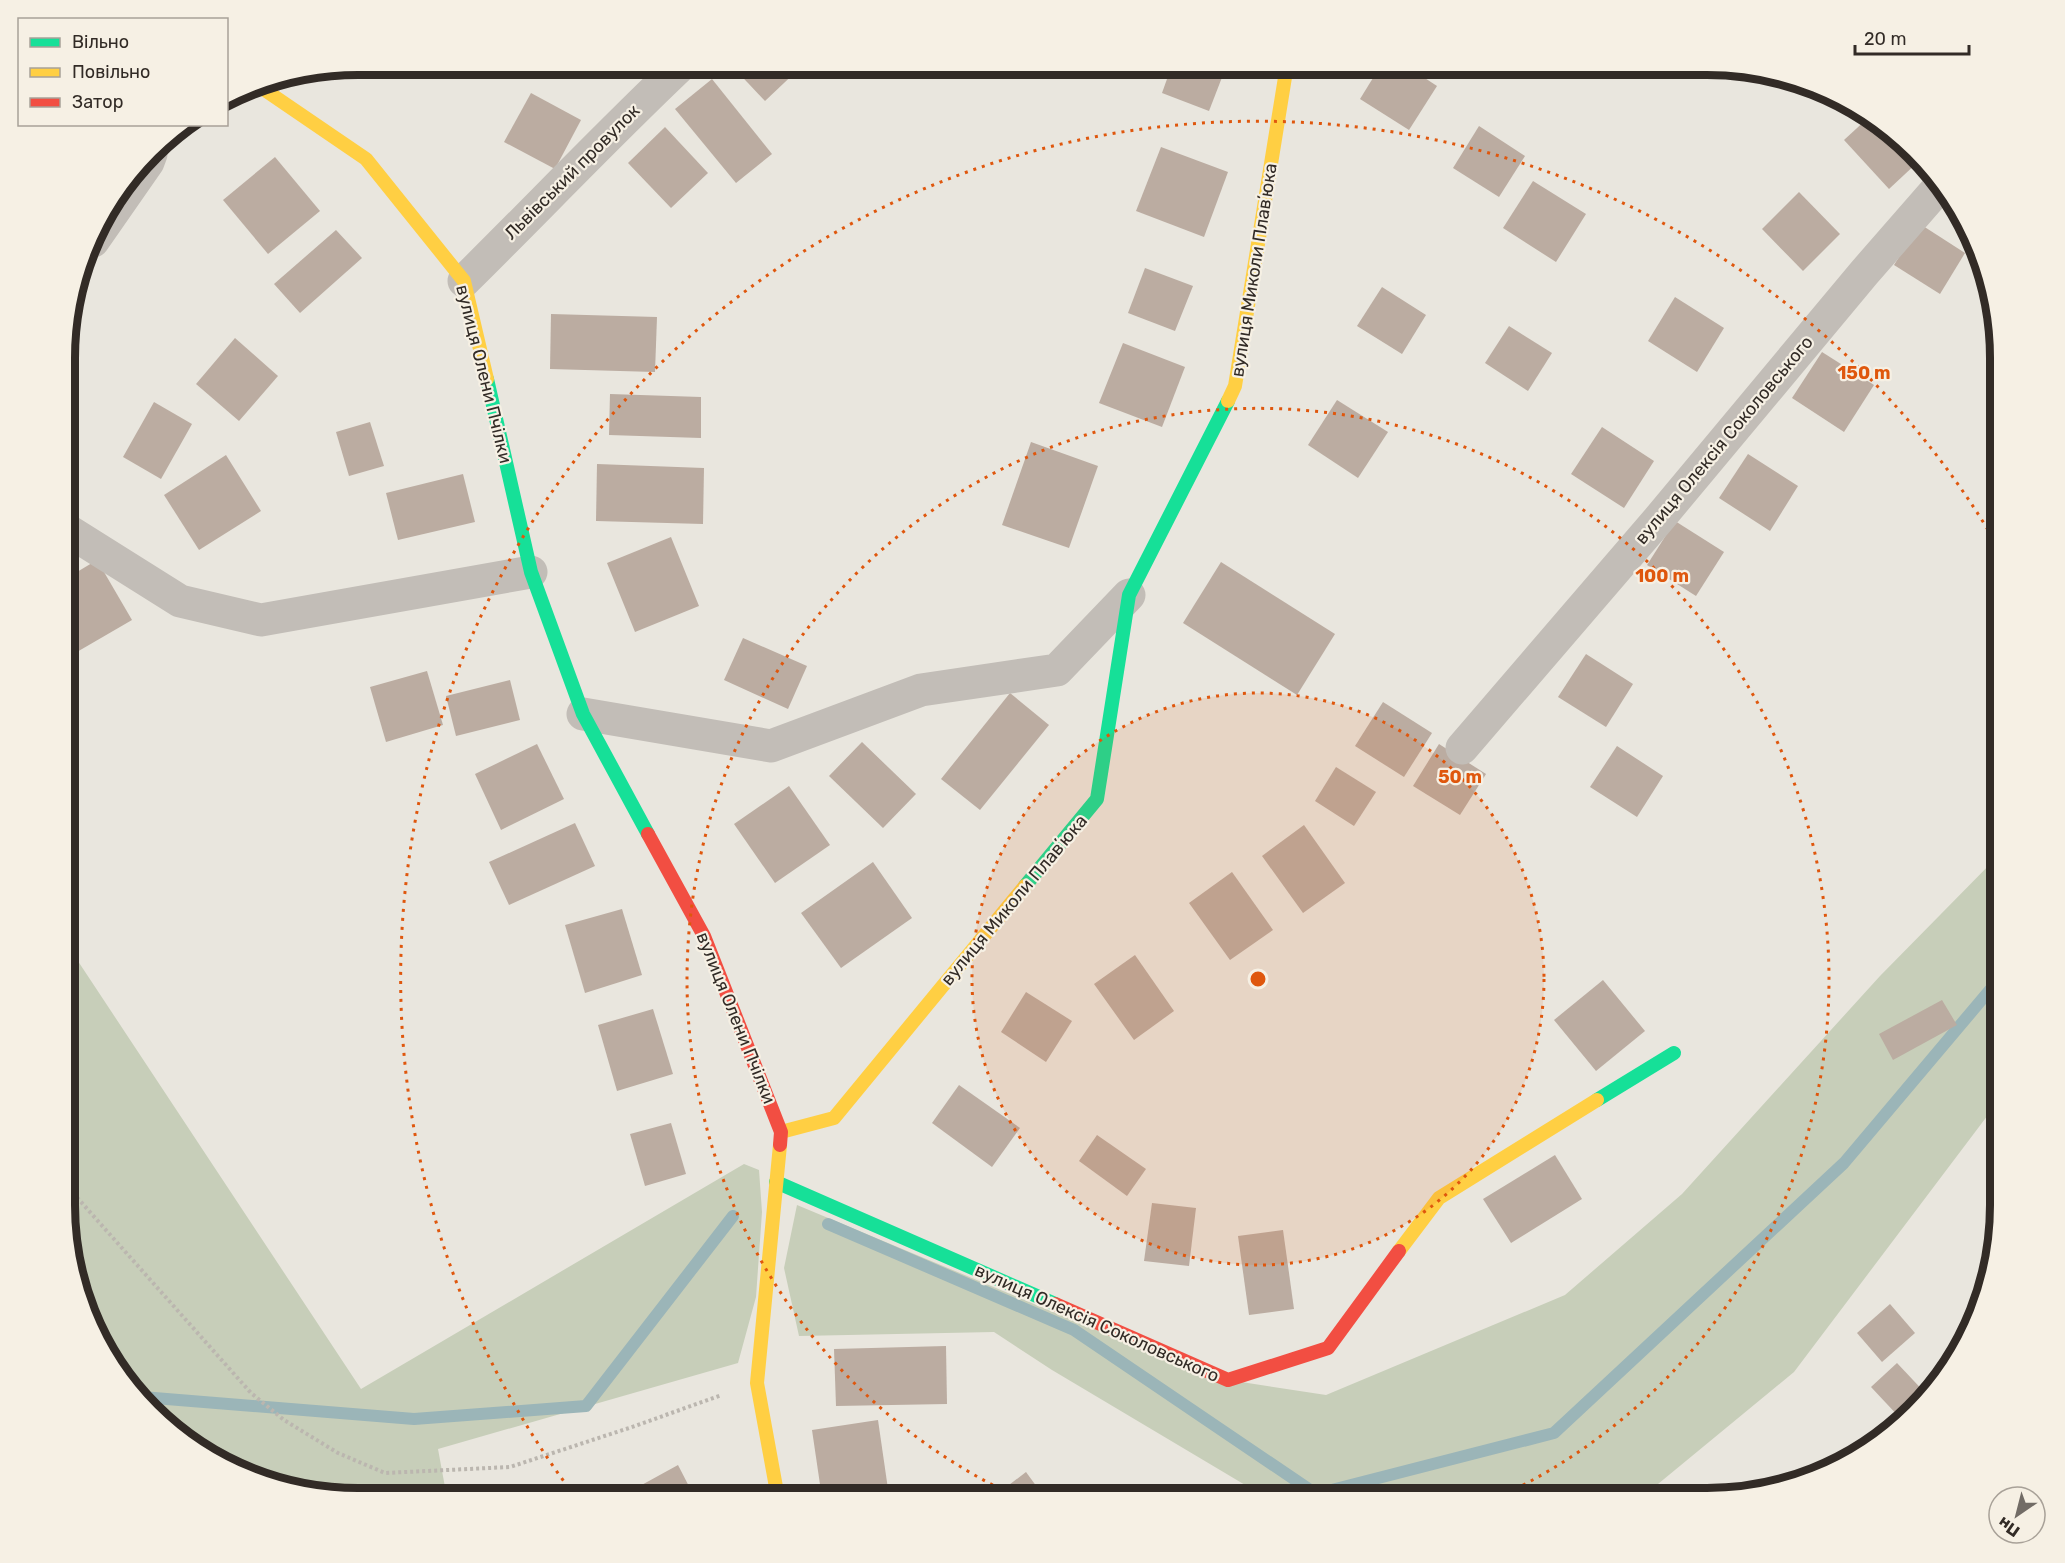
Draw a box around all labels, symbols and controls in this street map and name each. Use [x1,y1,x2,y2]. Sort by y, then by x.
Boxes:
legend [18,18,228,126]
scale bar [1855,18,1969,56]
text: 20 m [1864,28,1906,50]
text: Вільно [72,31,129,53]
text: Повільно [72,61,150,83]
text: Затор [72,91,123,113]
street label: Львівський провулок [500,99,645,244]
street label: вулиця Миколи Плавʼюка [1226,162,1282,378]
street label: вулиця Олени Пчілки [451,283,517,465]
street label: вулиця Олексія Соколовського [1630,331,1818,549]
text: 150 m [1837,362,1891,384]
text: 100 m [1635,565,1689,587]
text: 50 m [1438,766,1482,788]
street label: вулиця Миколи Плавʼюка [936,810,1092,990]
street label: вулиця Олени Пчілки [692,929,780,1107]
centre of rings [1248,969,1268,989]
street label: вулиця Олексія Соколовського [971,1259,1223,1387]
north arrow [1987,1485,2047,1545]
text: Пн [1994,1513,2023,1541]

